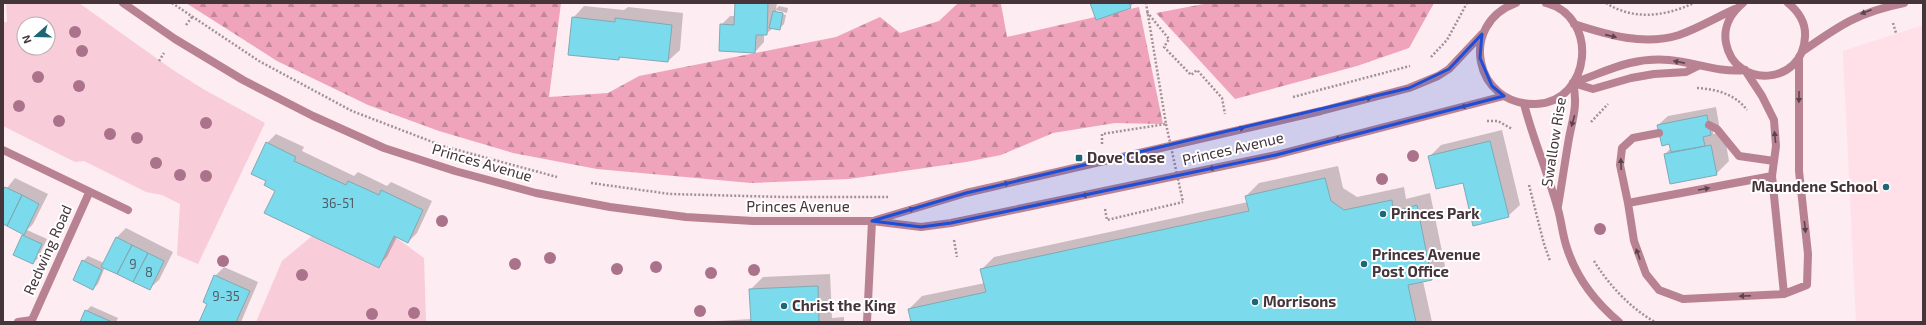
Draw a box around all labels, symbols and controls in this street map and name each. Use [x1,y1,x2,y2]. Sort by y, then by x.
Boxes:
one-way arrow [1860,10,1872,16]
north arrow [16,16,56,56]
one-way arrow [1605,33,1618,39]
text: N [19,34,34,46]
one-way arrow [1673,59,1685,65]
one-way arrow [1796,91,1802,104]
one-way arrow [1360,96,1372,102]
street label: Swallow Rise [1537,96,1569,188]
one-way arrow [1460,103,1472,109]
one-way arrow [1570,115,1576,127]
one-way arrow [1233,125,1245,131]
street label: Princes Avenue [1180,128,1285,168]
one-way arrow [1772,131,1778,143]
one-way arrow [1334,136,1346,142]
street label: Princes Avenue [430,139,534,185]
place label: Dove Close [1087,148,1165,166]
marker: Dove Close [1074,153,1084,163]
one-way arrow [1618,158,1625,171]
one-way arrow [1208,166,1220,172]
place label: Maundene School [1752,177,1878,195]
one-way arrow [998,181,1010,187]
marker: Maundene School [1881,182,1891,192]
one-way arrow [1698,185,1710,191]
one-way arrow [1080,193,1093,199]
house number: 36-51 [322,195,354,211]
street label: Princes Avenue [746,197,850,215]
street label: Redwing Road [19,202,75,298]
place label: Princes Park [1391,204,1480,222]
one-way arrow [903,207,915,213]
marker: Princes Park [1378,209,1388,219]
one-way arrow [1802,221,1808,233]
place label: Princes Avenue Post Office [1372,245,1480,280]
one-way arrow [1635,247,1641,259]
house number: 9 [129,256,137,272]
marker: Princes Avenue Post Office [1359,259,1369,269]
house number: 8 [145,264,153,280]
house number: 9-35 [212,288,240,304]
place label: Morrisons [1263,292,1336,310]
one-way arrow [1738,293,1751,299]
place label: Christ the King [792,296,896,314]
marker: Morrisons [1250,297,1260,307]
marker: Christ the King [779,301,789,311]

